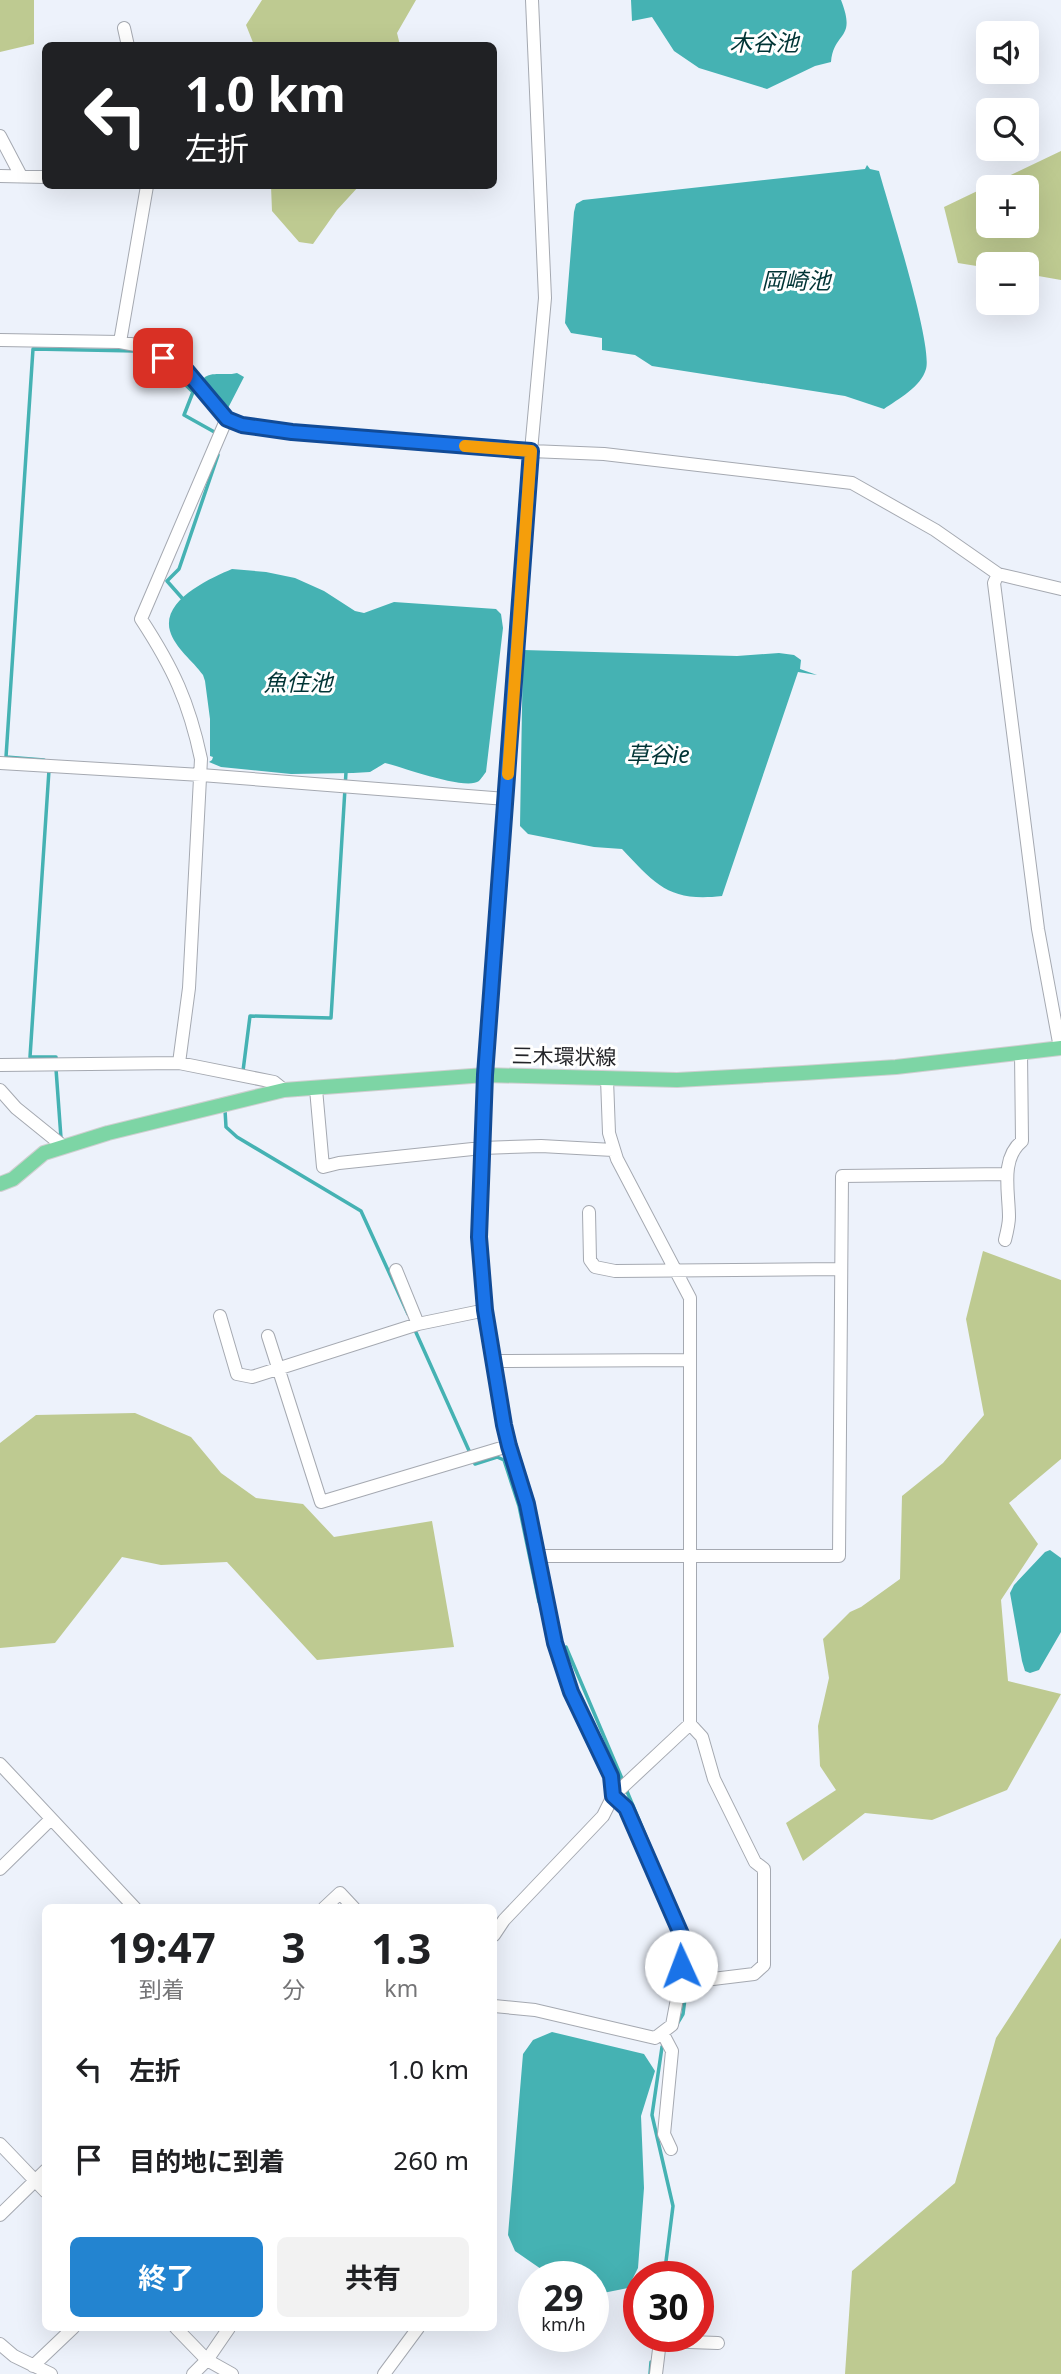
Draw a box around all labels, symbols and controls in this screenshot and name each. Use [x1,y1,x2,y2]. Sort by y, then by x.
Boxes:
map controls [976,21,1039,315]
button: sound [976,21,1039,84]
water label: 木谷池 [730,26,801,58]
text: 1.0 km [185,60,346,126]
icon: left [70,70,161,161]
button: search [976,98,1039,161]
text: 左折 [185,126,249,169]
button: + [976,175,1039,238]
button: − [976,252,1039,315]
water label: 岡崎池 [762,264,833,296]
pin [133,328,193,388]
icon: arrive [144,339,182,377]
water label: 魚住池 [264,666,335,698]
water label: 草谷ie [626,738,690,770]
street label: 三木環状線 [511,1041,617,1071]
text: 19:47 [108,1918,216,1975]
text: 3 [282,1918,306,1975]
text: 1.3 [371,1919,431,1976]
position arrow [644,1929,718,2003]
text: km [384,1972,418,2004]
text: 到着 [139,1973,185,2005]
text: 分 [282,1973,305,2005]
icon: left [70,2050,108,2088]
text: 1.0 km [387,2051,469,2087]
text: 左折 [129,2052,181,2088]
icon: arrive [70,2141,108,2179]
text: 260 m [393,2142,469,2178]
text: 目的地に到着 [129,2143,285,2179]
button: 終了 [70,2237,263,2317]
button: 共有 [277,2237,469,2317]
speed limit sign: 30 [623,2261,714,2352]
text: 29 [543,2274,584,2321]
text: km/h [541,2312,586,2336]

